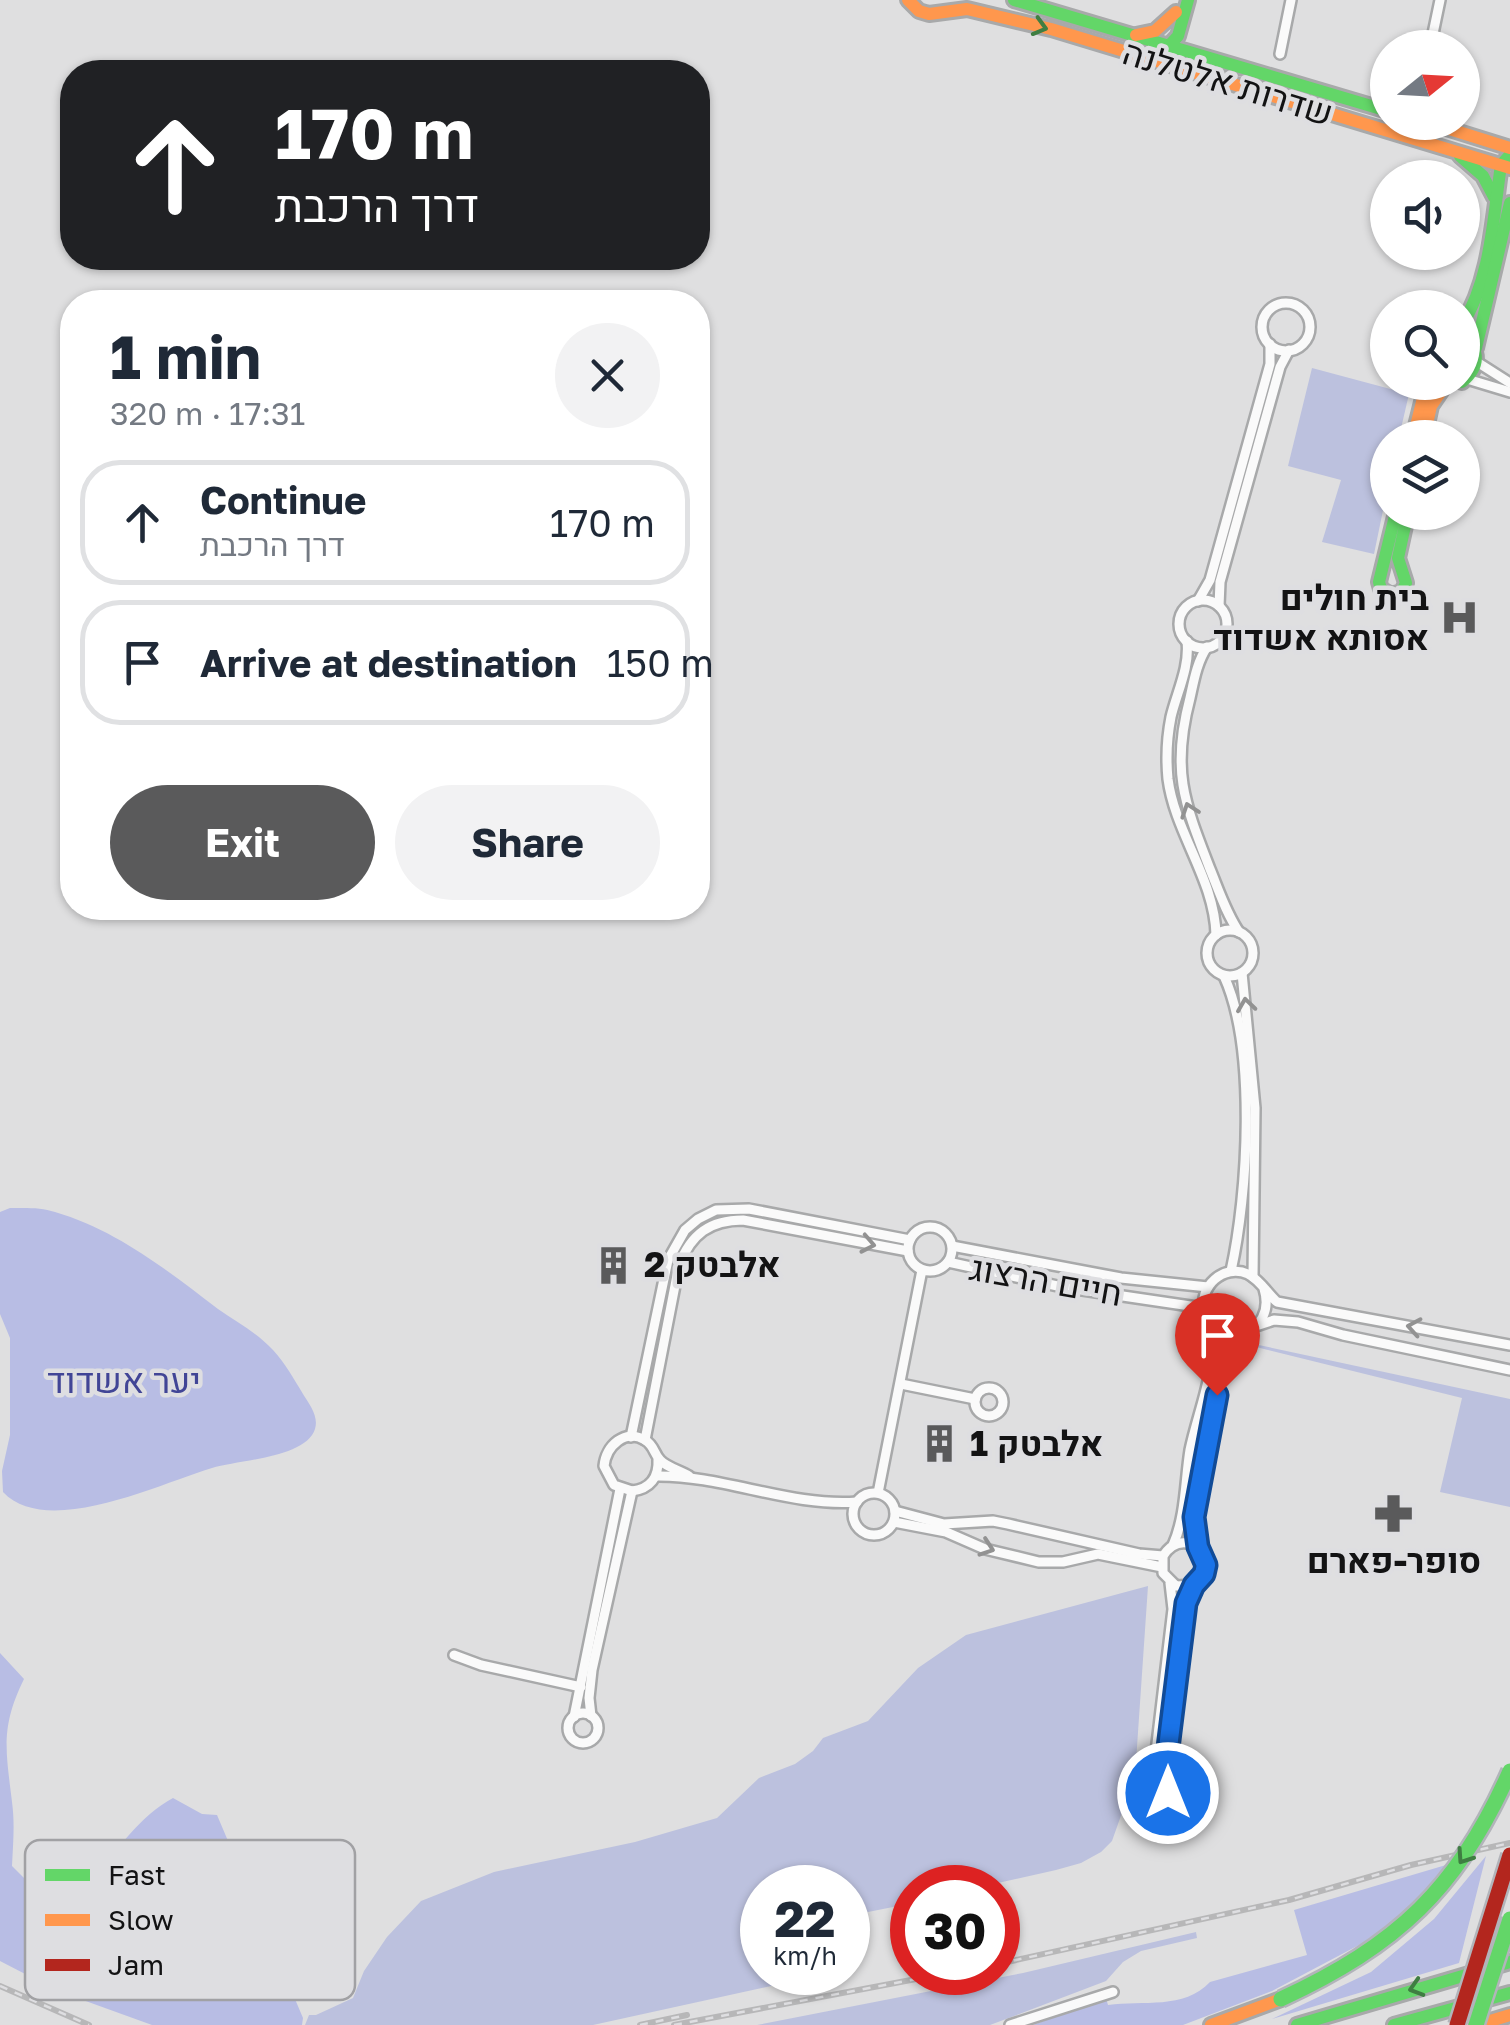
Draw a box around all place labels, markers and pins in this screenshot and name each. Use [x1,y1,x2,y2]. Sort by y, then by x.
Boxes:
place label: בית חולים אסותא אשדוד [1213,576,1429,658]
hospital icon: בית חולים אסותא אשדוד [1438,597,1480,639]
place label: אלבטק 2 [644,1243,781,1285]
building icon: אלבטק 2 [593,1244,635,1286]
pin [1175,1293,1260,1396]
place label: אלבטק 1 [970,1422,1103,1464]
building icon: אלבטק 1 [919,1423,961,1465]
pharmacy icon: סופר-פארם [1373,1493,1415,1535]
place label: סופר-פארם [1307,1539,1481,1581]

